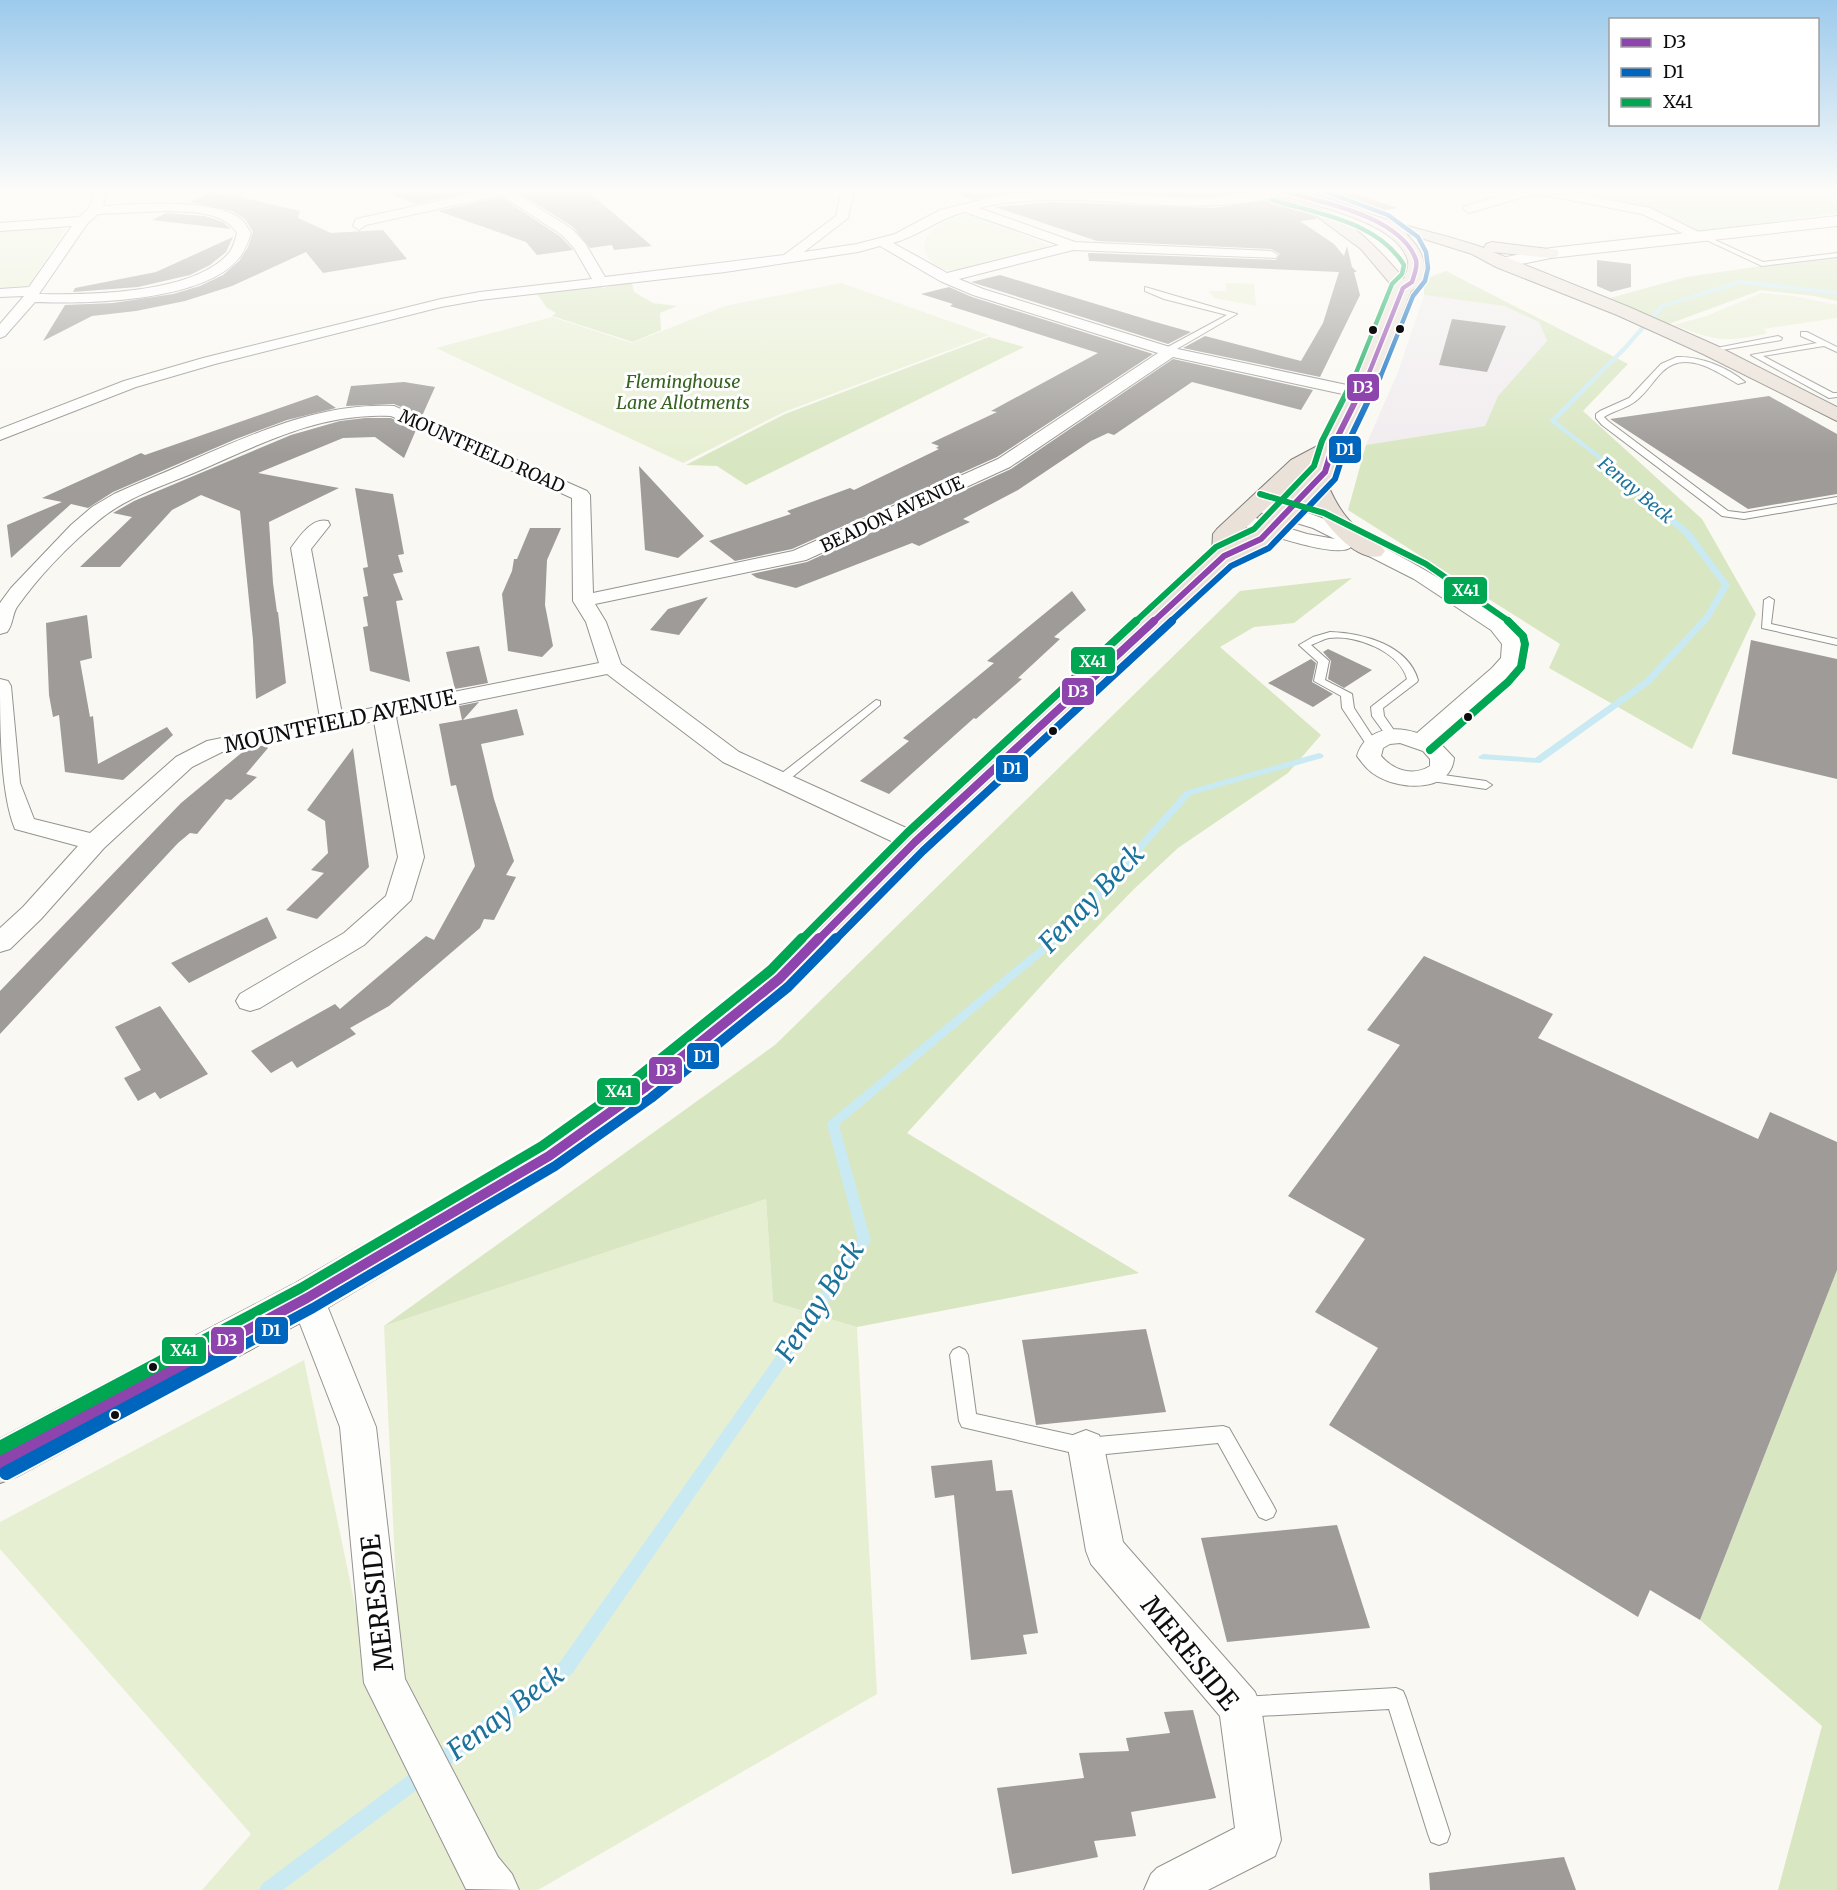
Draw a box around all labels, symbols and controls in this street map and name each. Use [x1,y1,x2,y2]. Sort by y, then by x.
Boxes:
legend [1609,18,1819,126]
text: D3 [1663,30,1686,53]
text: D1 [1663,60,1684,83]
text: X41 [1663,90,1693,113]
unlabelled marker [1394,323,1406,335]
unlabelled marker [1367,324,1379,336]
park label: Fleminghouse Lane Allotments [616,370,750,414]
line badge: D3 [1346,373,1380,402]
text: D3 [1353,377,1373,397]
street label: MOUNTFIELD ROAD [395,404,569,498]
line badge: D1 [1328,435,1362,464]
text: D1 [1335,439,1355,459]
water label: Fenay Beck [1593,451,1679,528]
street label: BEADON AVENUE [817,470,968,557]
line badge: X41 [1443,576,1488,605]
text: X41 [1452,580,1480,600]
line badge: X41 [1070,646,1116,675]
text: X41 [1079,651,1107,671]
line badge: D3 [1061,677,1095,706]
text: D3 [1068,681,1088,701]
street label: MOUNTFIELD AVENUE [222,683,459,759]
unlabelled marker [1462,711,1474,723]
unlabelled marker [1047,725,1059,737]
line badge: D1 [995,754,1029,783]
text: D1 [1002,758,1022,778]
water label: Fenay Beck [1030,837,1151,960]
line badge: D1 [686,1042,720,1070]
text: D1 [693,1046,713,1066]
line badge: D3 [648,1056,683,1085]
text: D3 [656,1060,676,1080]
line badge: X41 [596,1077,641,1106]
text: X41 [605,1081,633,1101]
water label: Fenay Beck [767,1234,871,1369]
line badge: D1 [254,1316,289,1345]
text: D1 [261,1320,281,1340]
line badge: D3 [210,1326,245,1355]
text: D3 [217,1330,237,1350]
line badge: X41 [161,1336,207,1365]
text: X41 [170,1340,198,1360]
unlabelled marker [147,1361,159,1373]
unlabelled marker [109,1409,121,1421]
street label: MERESIDE [353,1532,401,1673]
street label: MERESIDE [1134,1589,1246,1717]
water label: Fenay Beck [439,1657,570,1767]

